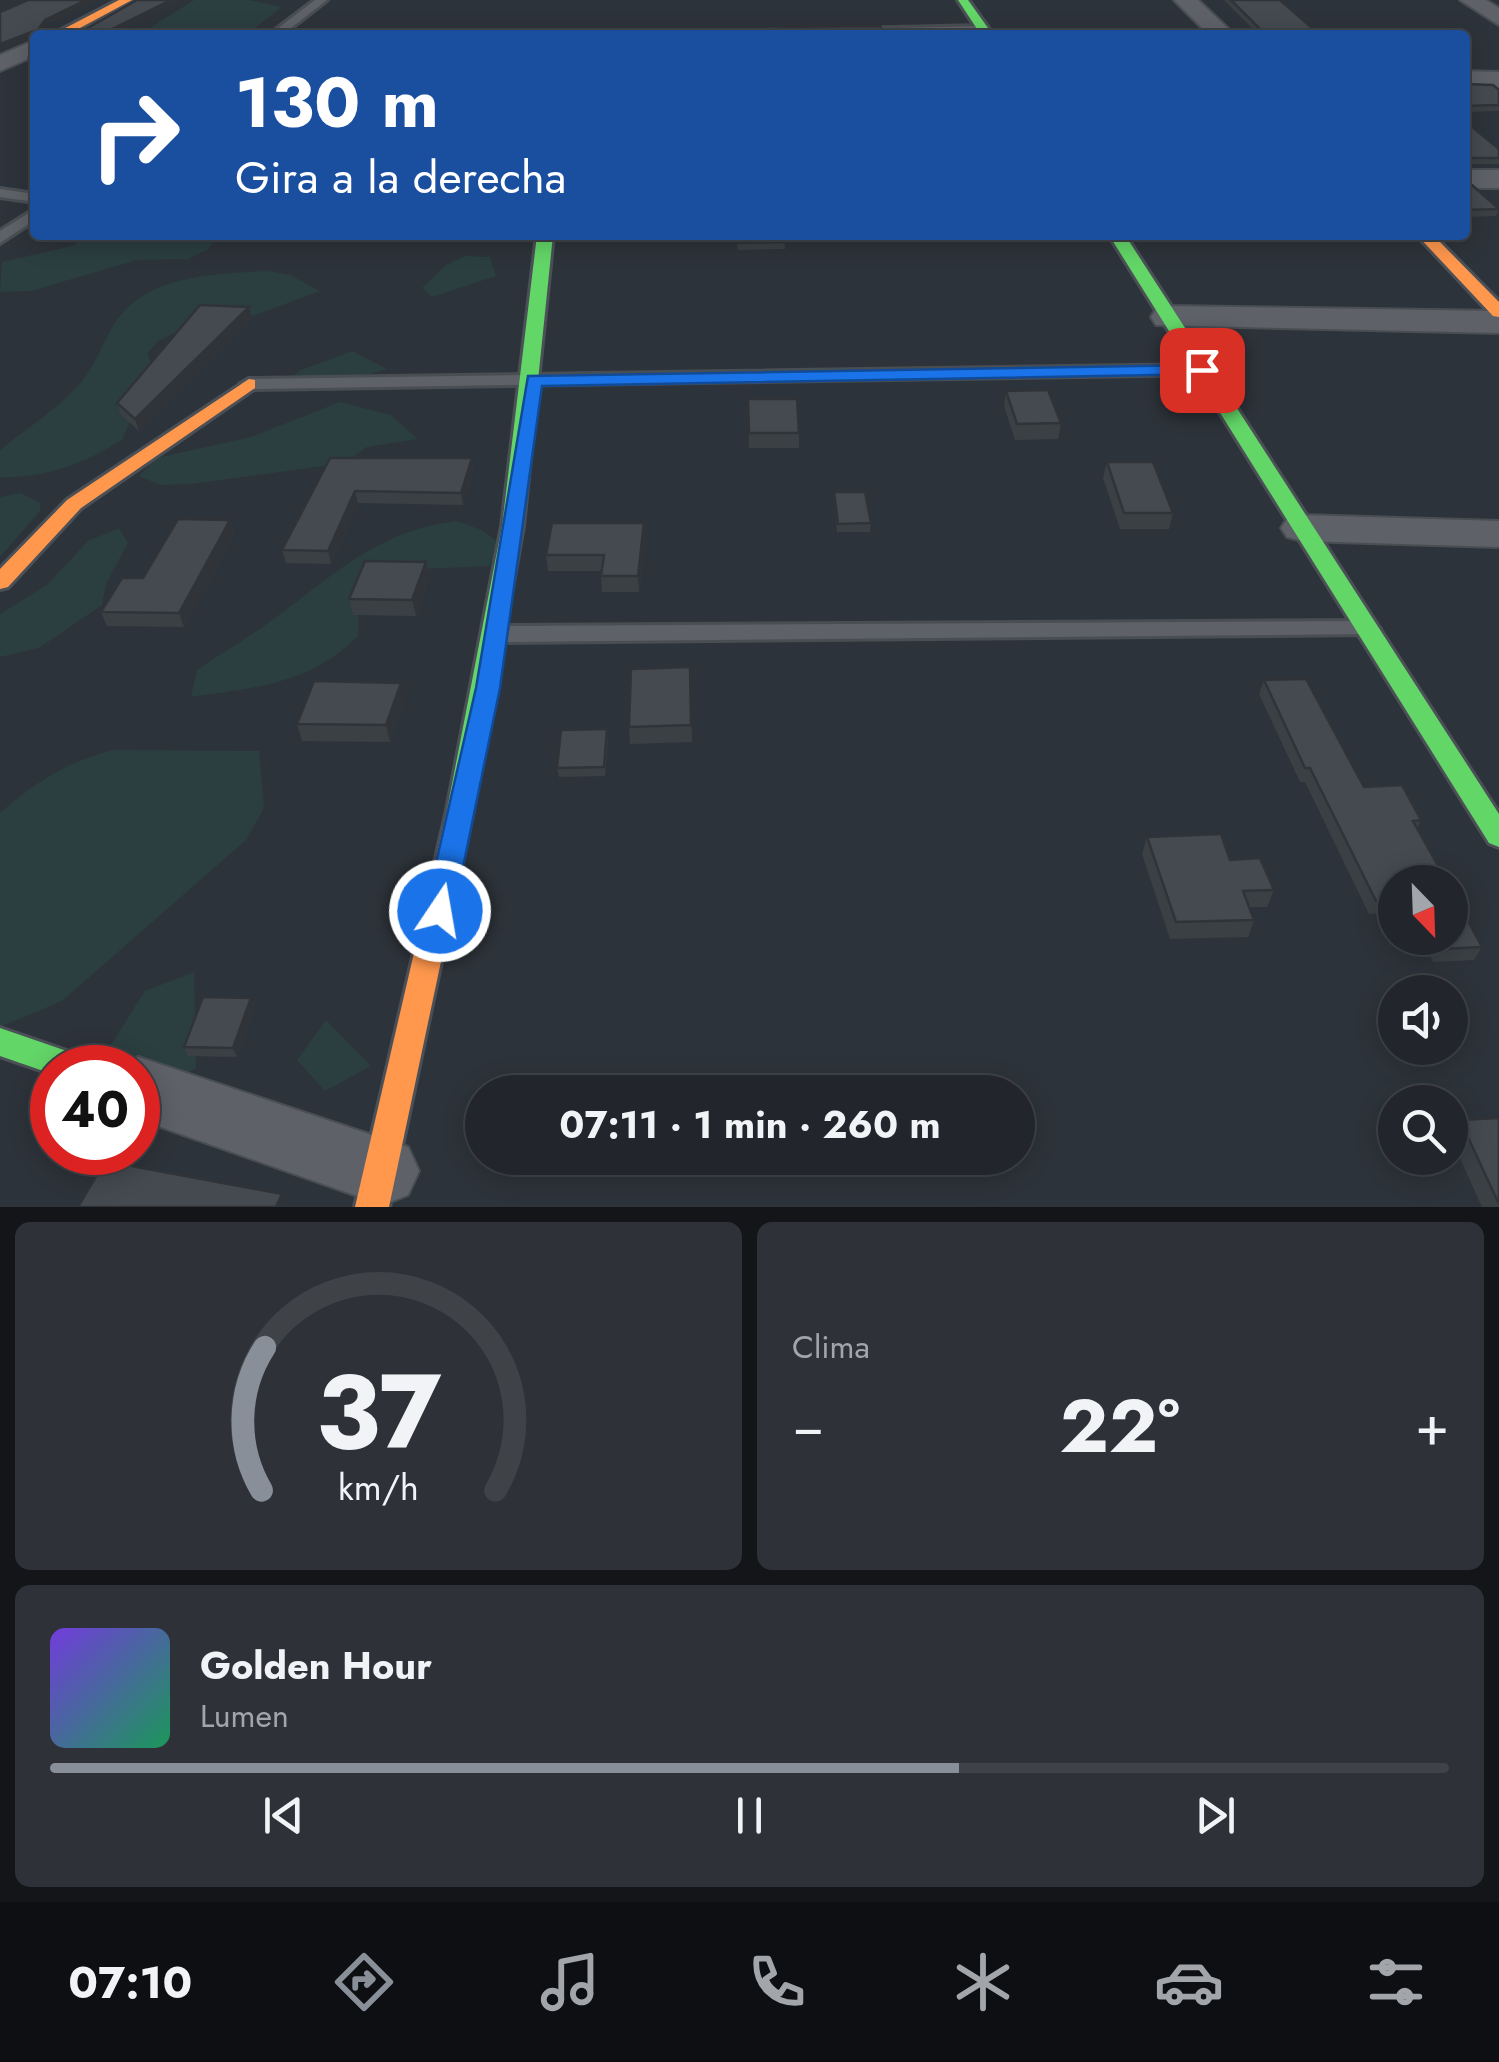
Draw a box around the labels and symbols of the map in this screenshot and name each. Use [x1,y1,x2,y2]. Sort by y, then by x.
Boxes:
pin [1160,328,1245,413]
position arrow [388,859,492,963]
north arrow [1378,865,1468,955]
speed limit sign: 40 [30,1045,160,1175]

